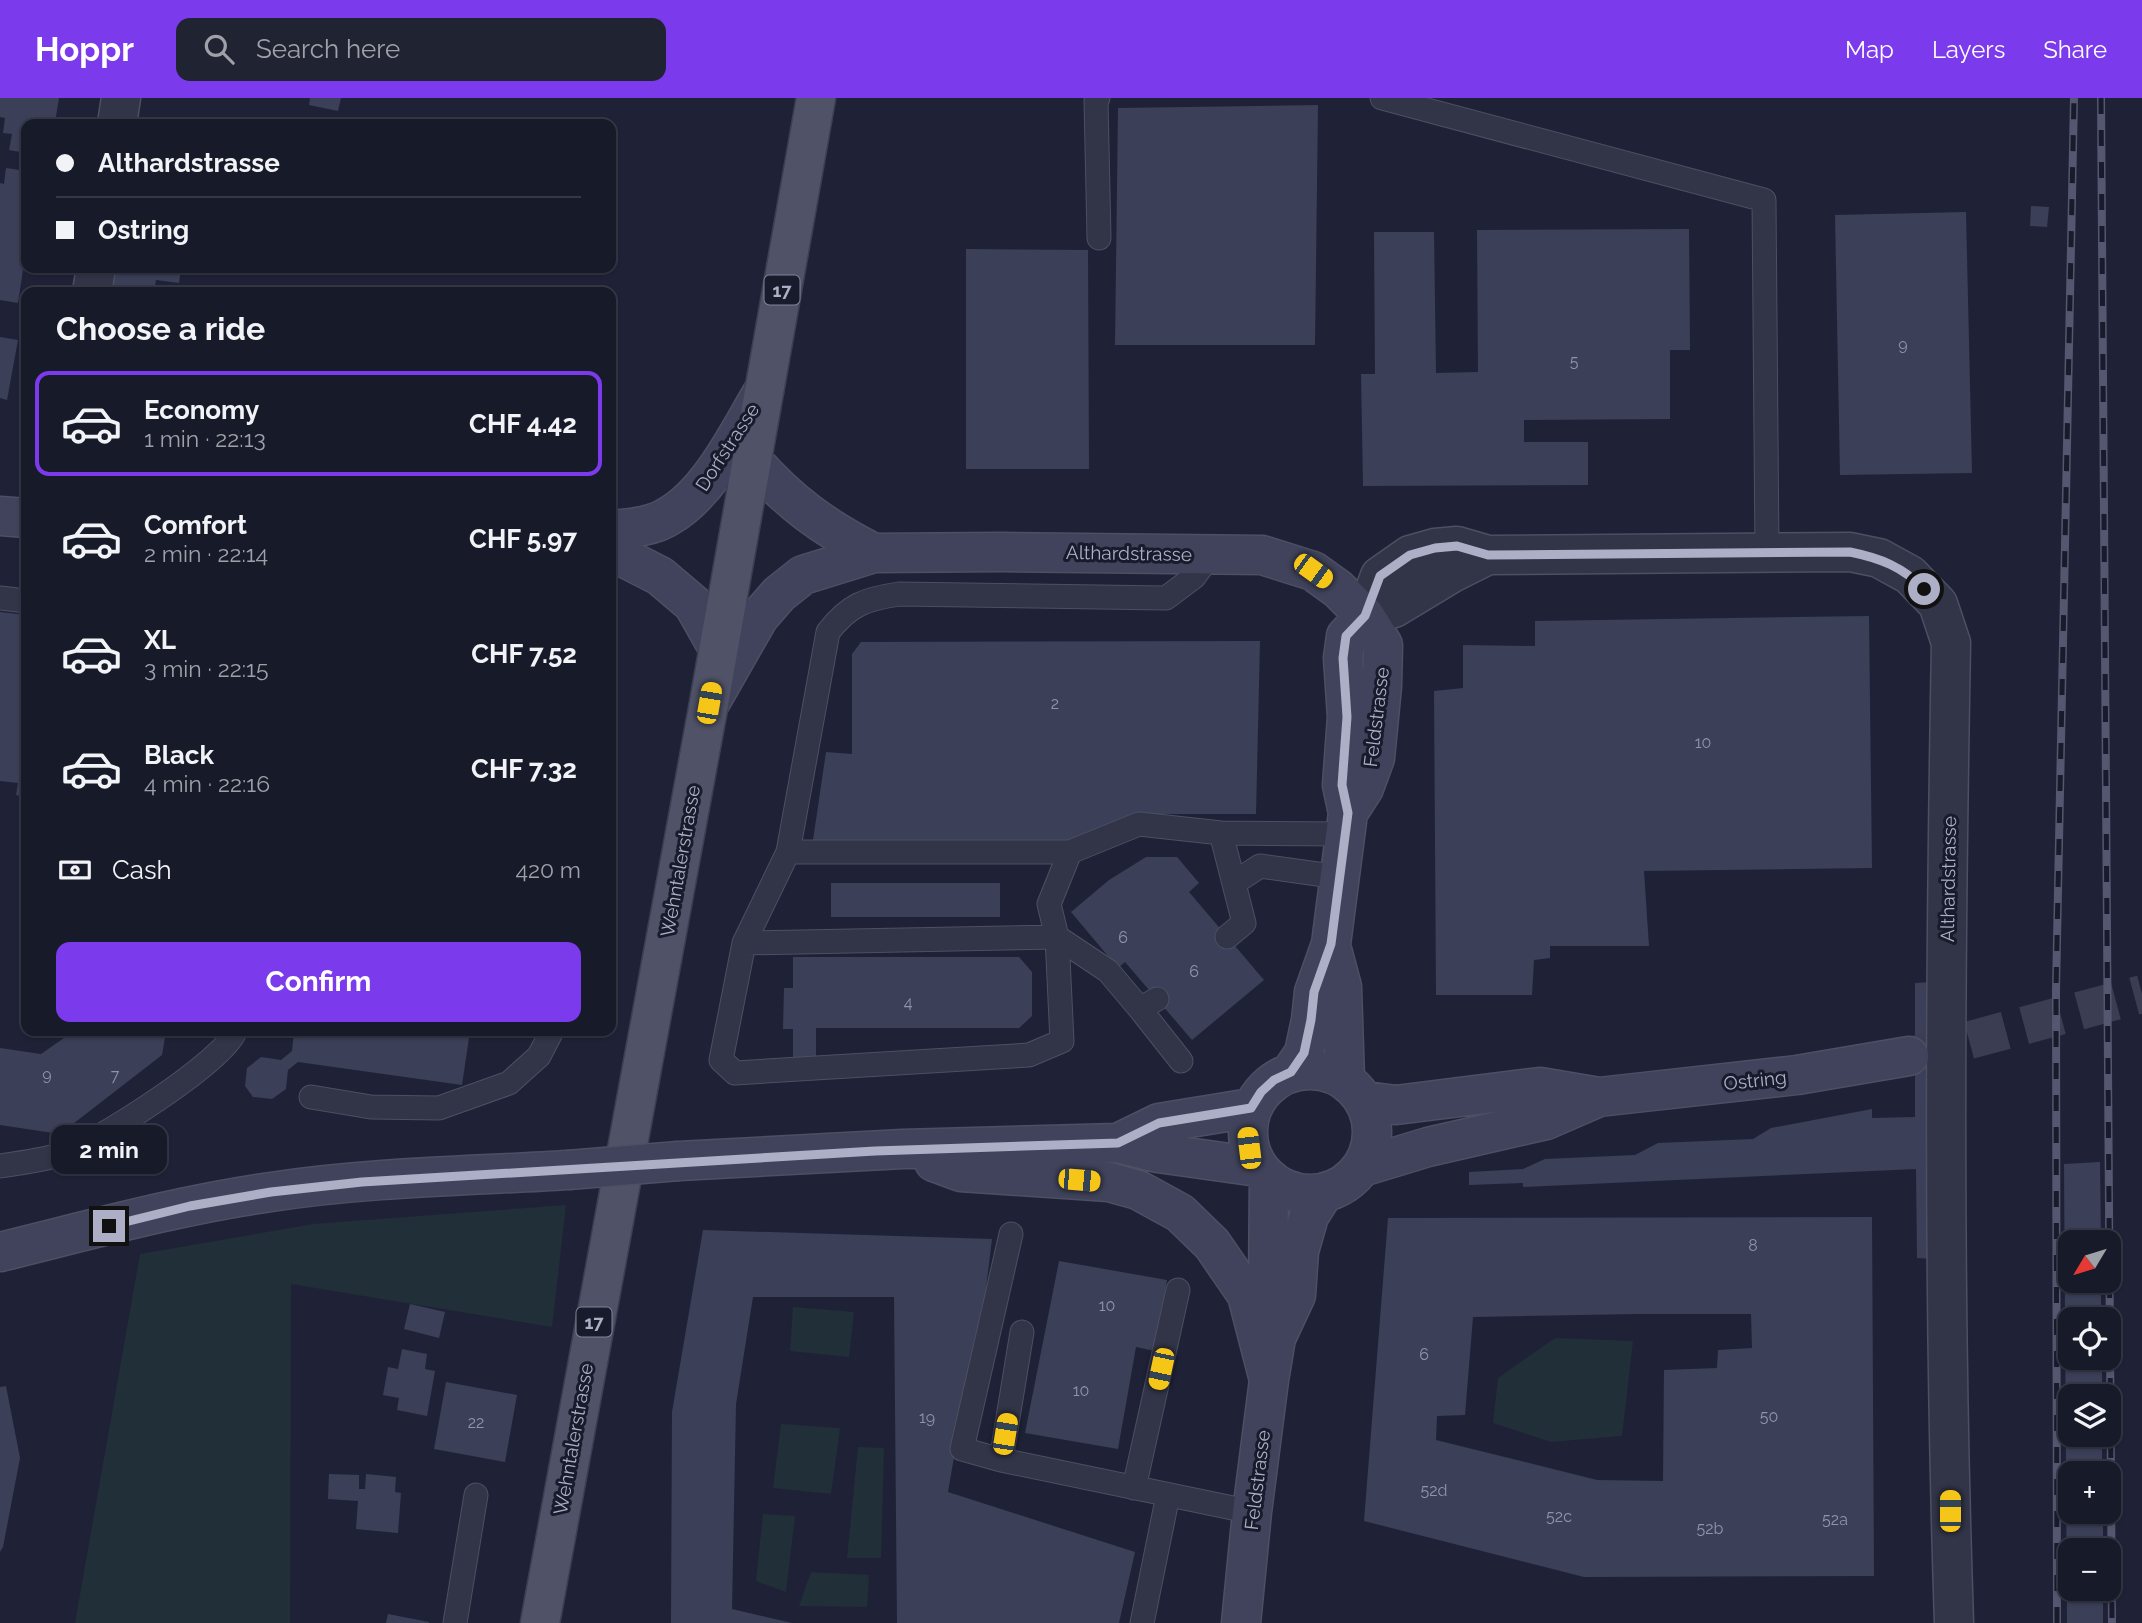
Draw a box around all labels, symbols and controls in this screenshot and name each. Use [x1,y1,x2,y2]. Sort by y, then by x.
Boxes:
search box [176,18,666,81]
text: Hoppr [35,30,134,69]
icon: search [200,30,238,68]
text: Search here [256,34,400,64]
text: Map [1845,35,1894,64]
text: Layers [1932,35,2005,64]
text: Share [2043,35,2107,64]
text: Althardstrasse [98,148,280,178]
text: Ostring [98,215,189,245]
road number: 17 [764,275,800,304]
text: Choose a ride [56,310,265,347]
house number: 9 [1898,335,1908,354]
house number: 5 [1570,352,1579,371]
icon: car [60,392,123,455]
text: Economy [144,395,259,425]
street label: Dorfstrasse [691,399,763,495]
text: CHF 4.42 [469,409,577,439]
text: 1 min · 22:13 [144,425,266,452]
icon: car [60,507,123,570]
text: Comfort [144,510,247,540]
text: CHF 5.97 [469,524,577,554]
text: 2 min · 22:14 [144,540,268,567]
street label: Althardstrasse [1066,541,1192,565]
car [1290,550,1337,592]
route start [1908,573,1940,605]
icon: car [60,622,123,685]
text: XL [144,625,176,655]
text: CHF 7.52 [471,639,577,669]
text: 3 min · 22:15 [144,655,268,682]
street label: Feldstrasse [1359,666,1393,768]
car [696,680,723,726]
house number: 2 [1051,694,1059,713]
house number: 10 [1695,733,1711,752]
icon: car [60,737,123,800]
text: Black [144,740,214,770]
text: CHF 7.32 [471,754,577,784]
text: 4 min · 22:16 [144,770,270,797]
street label: Wehntalerstrasse [656,783,704,939]
street label: Althardstrasse [1936,816,1960,942]
icon: cash [56,851,94,889]
text: Cash [112,855,172,885]
text: 420 m [515,856,581,883]
house number: 6 [1118,928,1128,947]
button: Confirm [56,942,581,1022]
house number: 6 [1189,962,1199,981]
house number: 4 [904,993,913,1012]
house number: 9 [42,1065,52,1084]
house number: 7 [111,1066,120,1085]
street label: Ostring [1722,1066,1788,1094]
callout: 2 min [51,1124,167,1174]
car [1237,1126,1262,1170]
text: 2 min [79,1136,139,1163]
car [1058,1168,1101,1192]
route end [93,1210,125,1242]
north arrow [2058,1230,2121,1293]
map controls [2058,1230,2121,1601]
house number: 8 [1748,1236,1758,1255]
house number: 10 [1099,1296,1115,1315]
button: locate [2058,1307,2121,1370]
road number: 17 [576,1308,612,1336]
house number: 6 [1419,1345,1429,1364]
car [1147,1346,1176,1392]
street label: Wehntalerstrasse [549,1361,597,1517]
house number: 10 [1073,1381,1089,1400]
button: layers [2058,1384,2121,1447]
house number: 50 [1760,1407,1778,1426]
house number: 19 [919,1408,935,1427]
car [992,1412,1019,1456]
house number: 22 [468,1413,484,1432]
street label: Feldstrasse [1240,1429,1274,1531]
button: + [2058,1461,2121,1524]
house number: 52d [1420,1481,1448,1500]
car [1940,1490,1961,1532]
house number: 52c [1546,1507,1572,1526]
house number: 52a [1822,1510,1848,1529]
house number: 52b [1697,1519,1724,1538]
button: − [2058,1538,2121,1601]

